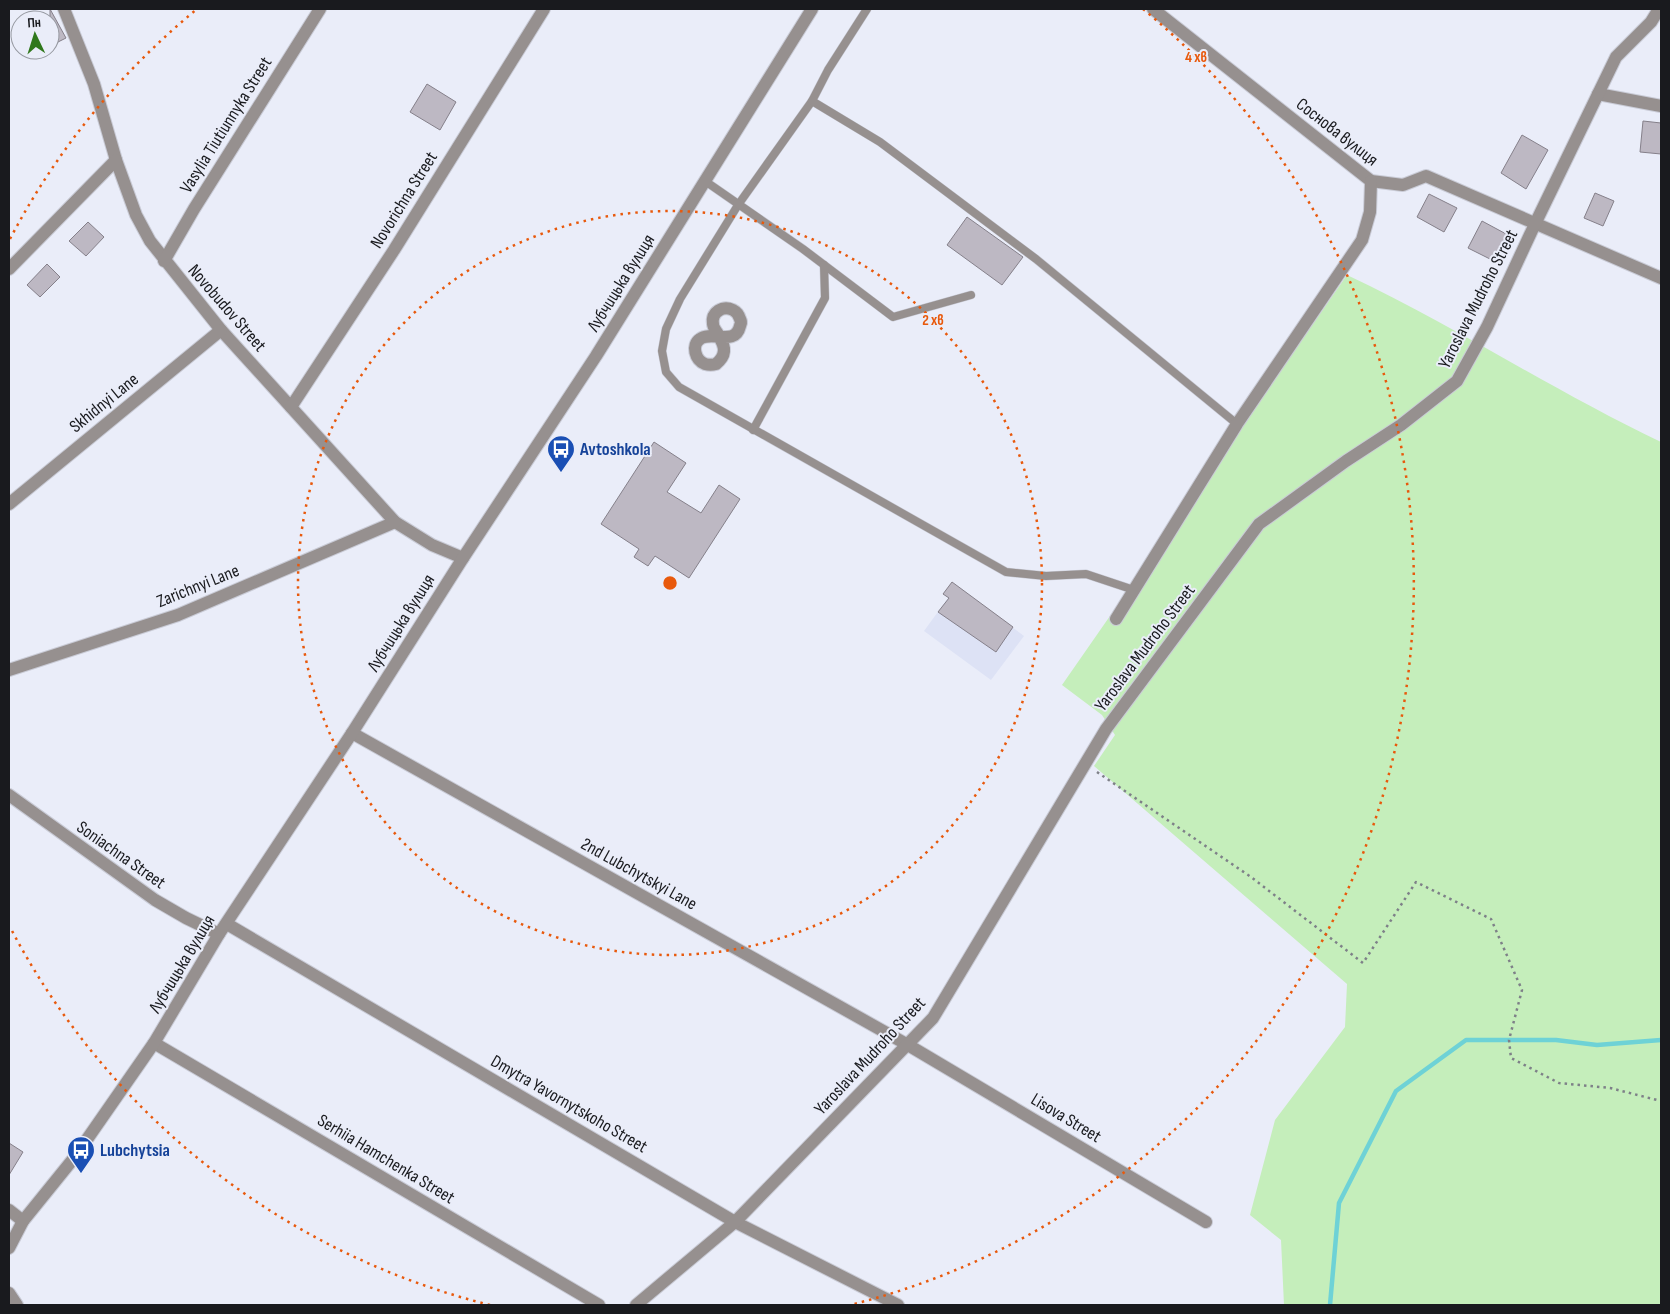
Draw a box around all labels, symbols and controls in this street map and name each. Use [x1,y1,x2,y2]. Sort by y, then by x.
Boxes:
north arrow [10,10,60,60]
text: Пн [27,14,41,31]
text: 4 хв [1185,48,1207,67]
street label: Vasylia Tiutiunnyka Street [176,53,277,197]
street label: Соснова вулиця [1292,94,1382,170]
street label: Novorichna Street [366,147,442,252]
street label: Yaroslava Mudroho Street [1434,226,1522,372]
street label: Лубчицька вулиця [582,231,659,336]
street label: Novobudov Street [184,260,271,356]
text: 2 хв [922,311,944,330]
street label: Skhidnyi Lane [65,369,143,437]
bus stop icon: Avtoshkola [546,434,576,473]
place label: Avtoshkola [579,439,651,460]
street label: Zarichnyi Lane [154,560,242,612]
street label: Лубчицька вулиця [362,571,439,676]
centre of rings [661,574,679,592]
street label: Yaroslava Mudroho Street [1091,580,1200,715]
street label: Soniachna Street [73,817,170,894]
street label: 2nd Lubchytskyi Lane [577,833,701,915]
street label: Лубчицька вулиця [144,911,219,1018]
street label: Yaroslava Mudroho Street [810,992,930,1119]
street label: Dmytra Yavornytskoho Street [487,1051,651,1158]
street label: Lisova Street [1027,1089,1105,1147]
street label: Serhiia Hamchenka Street [314,1110,459,1209]
bus stop icon: Lubchytsia [66,1135,96,1174]
place label: Lubchytsia [100,1140,170,1161]

